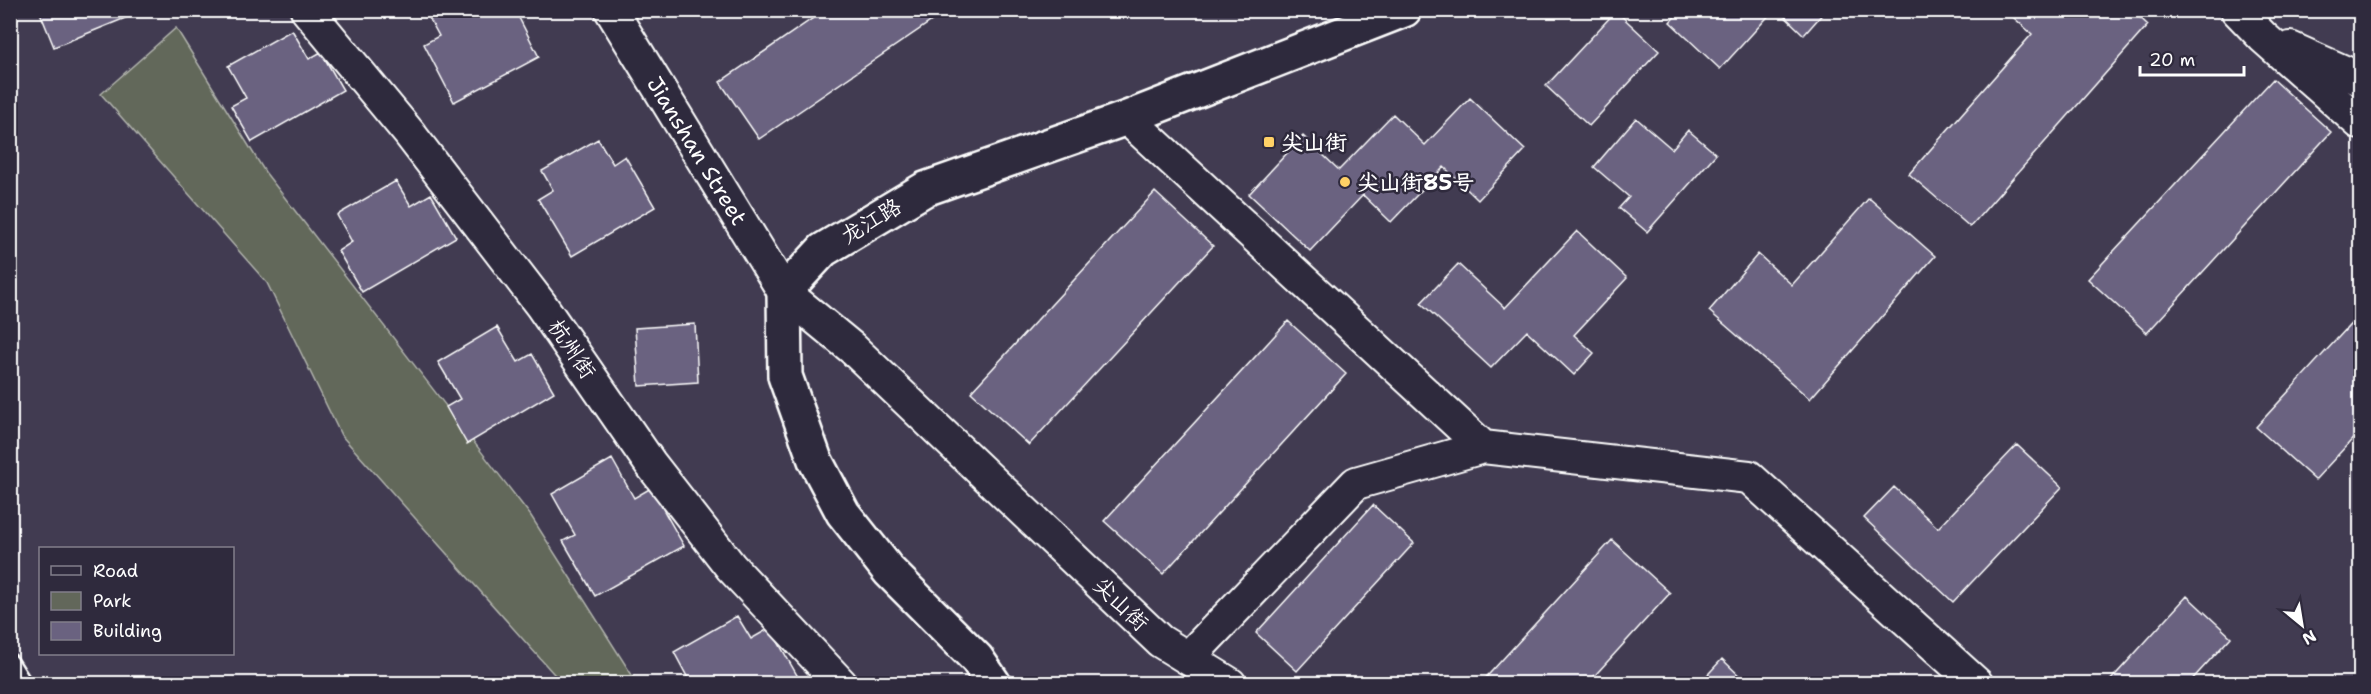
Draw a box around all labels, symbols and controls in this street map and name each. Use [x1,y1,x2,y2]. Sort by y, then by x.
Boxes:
scale bar [2140,39,2244,77]
text: 20 m [2149,48,2195,72]
street label: Jianshan Street [641,71,754,230]
place label: 尖山街 [1281,128,1347,157]
marker: 尖山街 [1262,135,1276,149]
place label: 尖山街85号 [1357,168,1474,197]
marker: 尖山街85号 [1338,175,1352,189]
street label: 龙江路 [835,192,907,250]
street label: 杭州街 [542,314,602,384]
legend [39,547,234,655]
text: Road [93,559,138,583]
street label: 尖山街 [1087,571,1155,637]
text: Park [93,589,132,613]
north arrow [2272,595,2332,655]
text: Building [93,619,162,643]
text: N [2299,625,2320,650]

